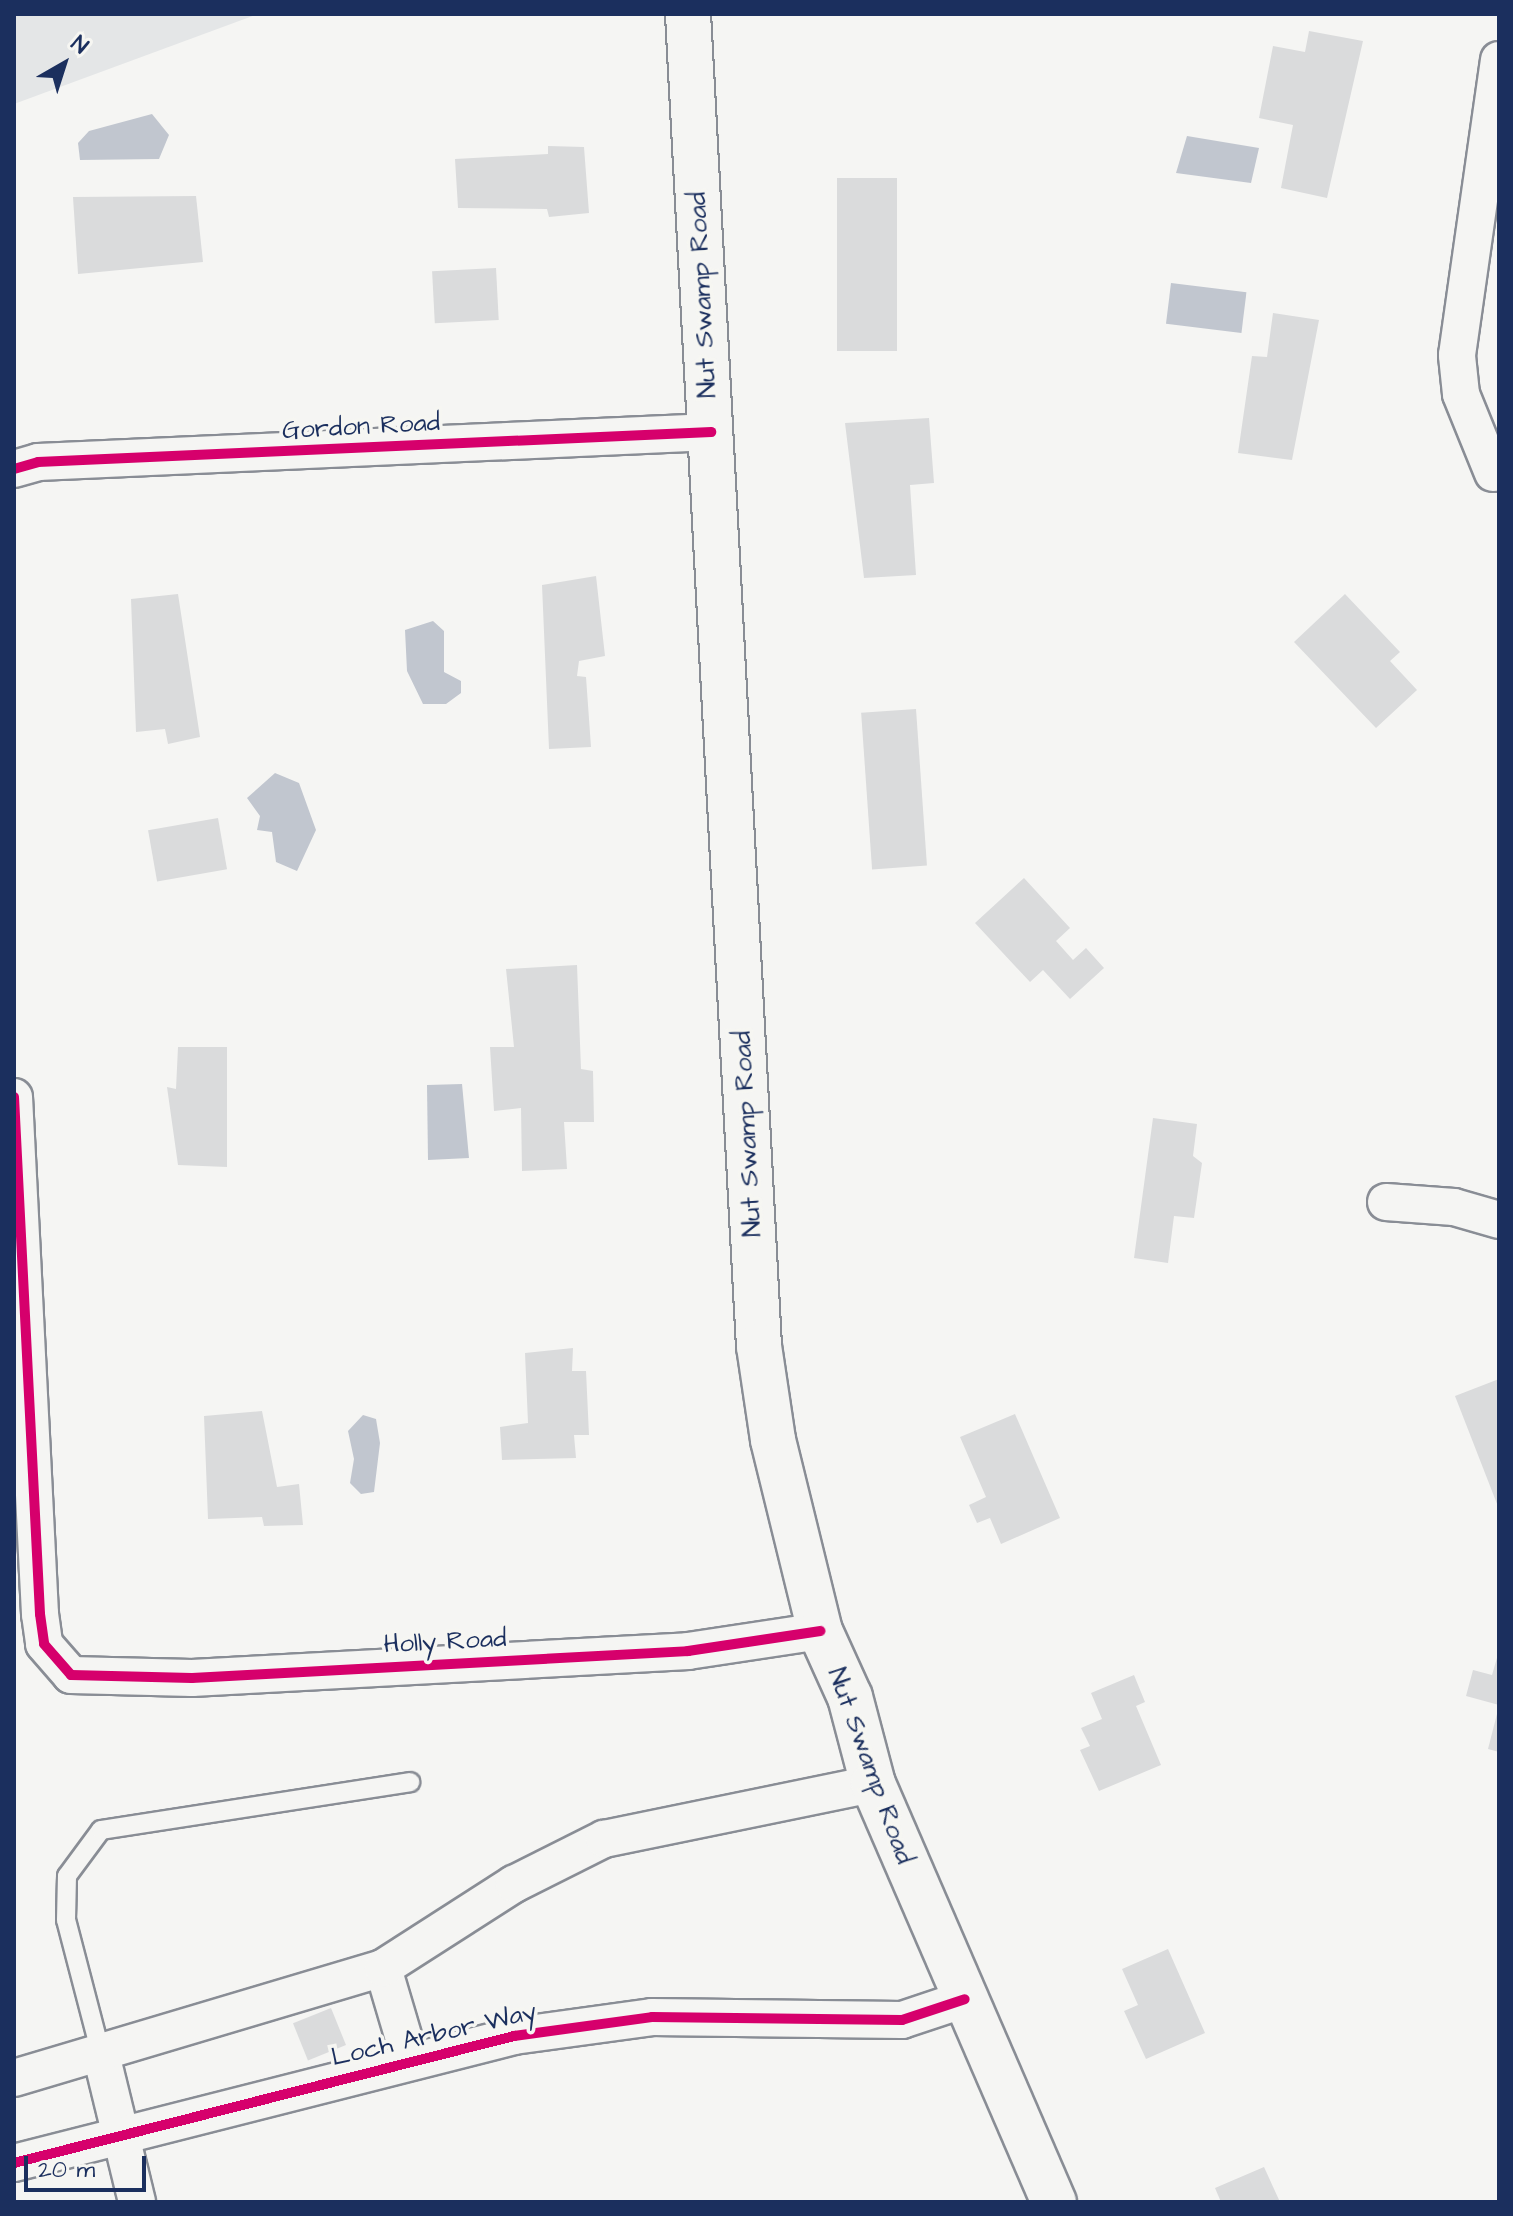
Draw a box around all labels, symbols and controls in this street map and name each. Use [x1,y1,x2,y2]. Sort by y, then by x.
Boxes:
north arrow [24,24,104,104]
text: N [64,29,95,61]
street label: Nut Swamp Road [682,191,724,399]
street label: Gordon Road [281,407,441,447]
street label: Nut Swamp Road [727,1030,769,1238]
street label: Holly Road [383,1623,507,1661]
street label: Nut Swamp Road [820,1664,920,1868]
street label: Loch Arbor Way [329,1996,539,2074]
scale bar [28,2140,150,2190]
text: 20 m [38,2153,95,2187]

